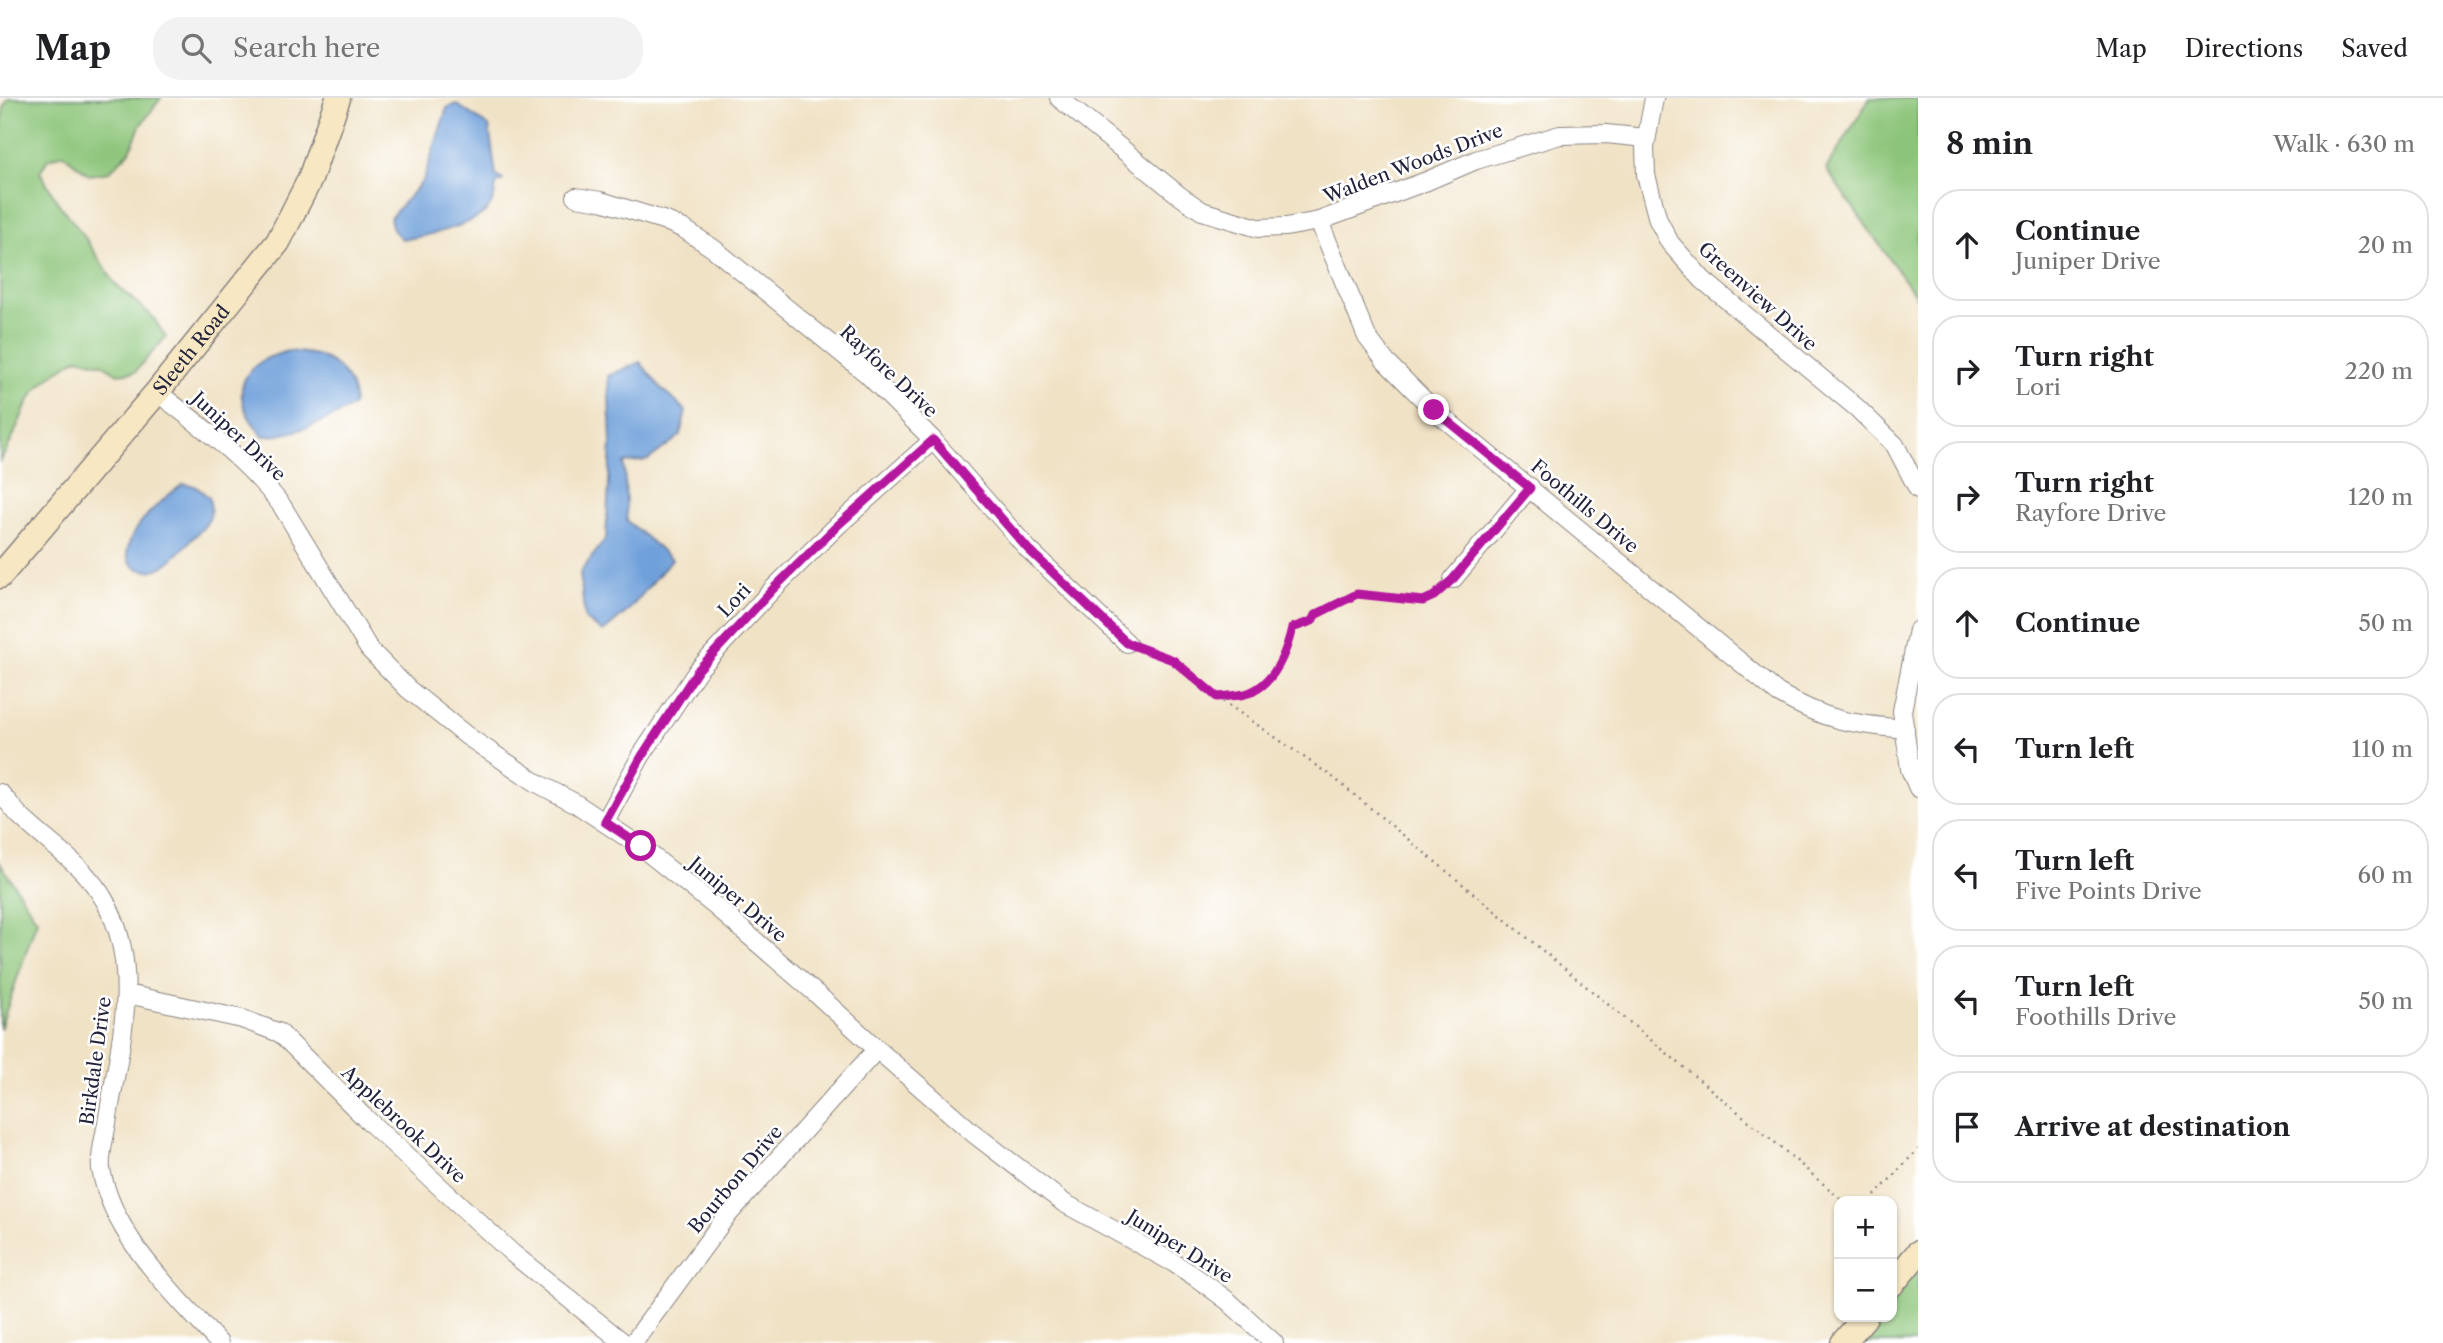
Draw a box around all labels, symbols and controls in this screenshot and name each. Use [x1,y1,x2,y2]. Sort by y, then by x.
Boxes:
search box [153,17,643,80]
text: Map [35,28,111,69]
icon: search [177,29,215,67]
text: Search here [233,32,380,64]
text: Map [2095,34,2147,63]
text: Directions [2185,34,2303,63]
text: Saved [2341,34,2408,63]
street label: Walden Woods Drive [1319,119,1506,209]
text: 8 min [1946,125,2033,162]
text: Walk · 630 m [2273,130,2415,158]
text: Continue [2015,215,2140,247]
icon: ahead [1948,226,1986,264]
text: 20 m [2358,231,2413,259]
street label: Greenview Drive [1694,237,1822,356]
text: Juniper Drive [2015,247,2161,275]
street label: Sleeth Road [148,300,235,400]
street label: Rayfore Drive [835,320,942,422]
text: Turn right [2015,341,2154,373]
icon: right [1948,352,1986,390]
text: 220 m [2344,357,2413,385]
text: Lori [2015,373,2061,401]
street label: Juniper Drive [185,385,291,486]
route end [1418,394,1449,425]
street label: Foothills Drive [1526,455,1643,558]
text: Turn right [2015,467,2154,499]
icon: right [1948,478,1986,516]
text: 120 m [2348,483,2413,511]
text: Rayfore Drive [2015,499,2166,527]
street label: Lori [713,578,756,622]
icon: ahead [1948,604,1986,642]
text: Continue [2015,607,2140,639]
text: 50 m [2358,609,2413,637]
icon: left [1948,730,1986,768]
text: Turn left [2015,733,2134,765]
text: 110 m [2352,735,2413,763]
route start [625,830,656,861]
text: Turn left [2015,845,2134,877]
street label: Juniper Drive [682,850,791,947]
icon: left [1948,856,1986,894]
text: 60 m [2357,861,2413,889]
text: Five Points Drive [2015,877,2202,905]
text: Turn left [2015,971,2134,1003]
icon: left [1948,982,1986,1020]
text: 50 m [2358,987,2413,1015]
street label: Birkdale Drive [75,995,116,1127]
text: Foothills Drive [2015,1003,2176,1031]
street label: Applebrook Drive [336,1060,471,1188]
icon: arrive [1948,1108,1986,1146]
text: Arrive at destination [2015,1111,2290,1143]
street label: Bourbon Drive [683,1121,787,1238]
map controls [1834,1196,1897,1322]
button: + [1834,1196,1897,1259]
street label: Juniper Drive [1120,1203,1237,1288]
button: − [1834,1259,1897,1322]

